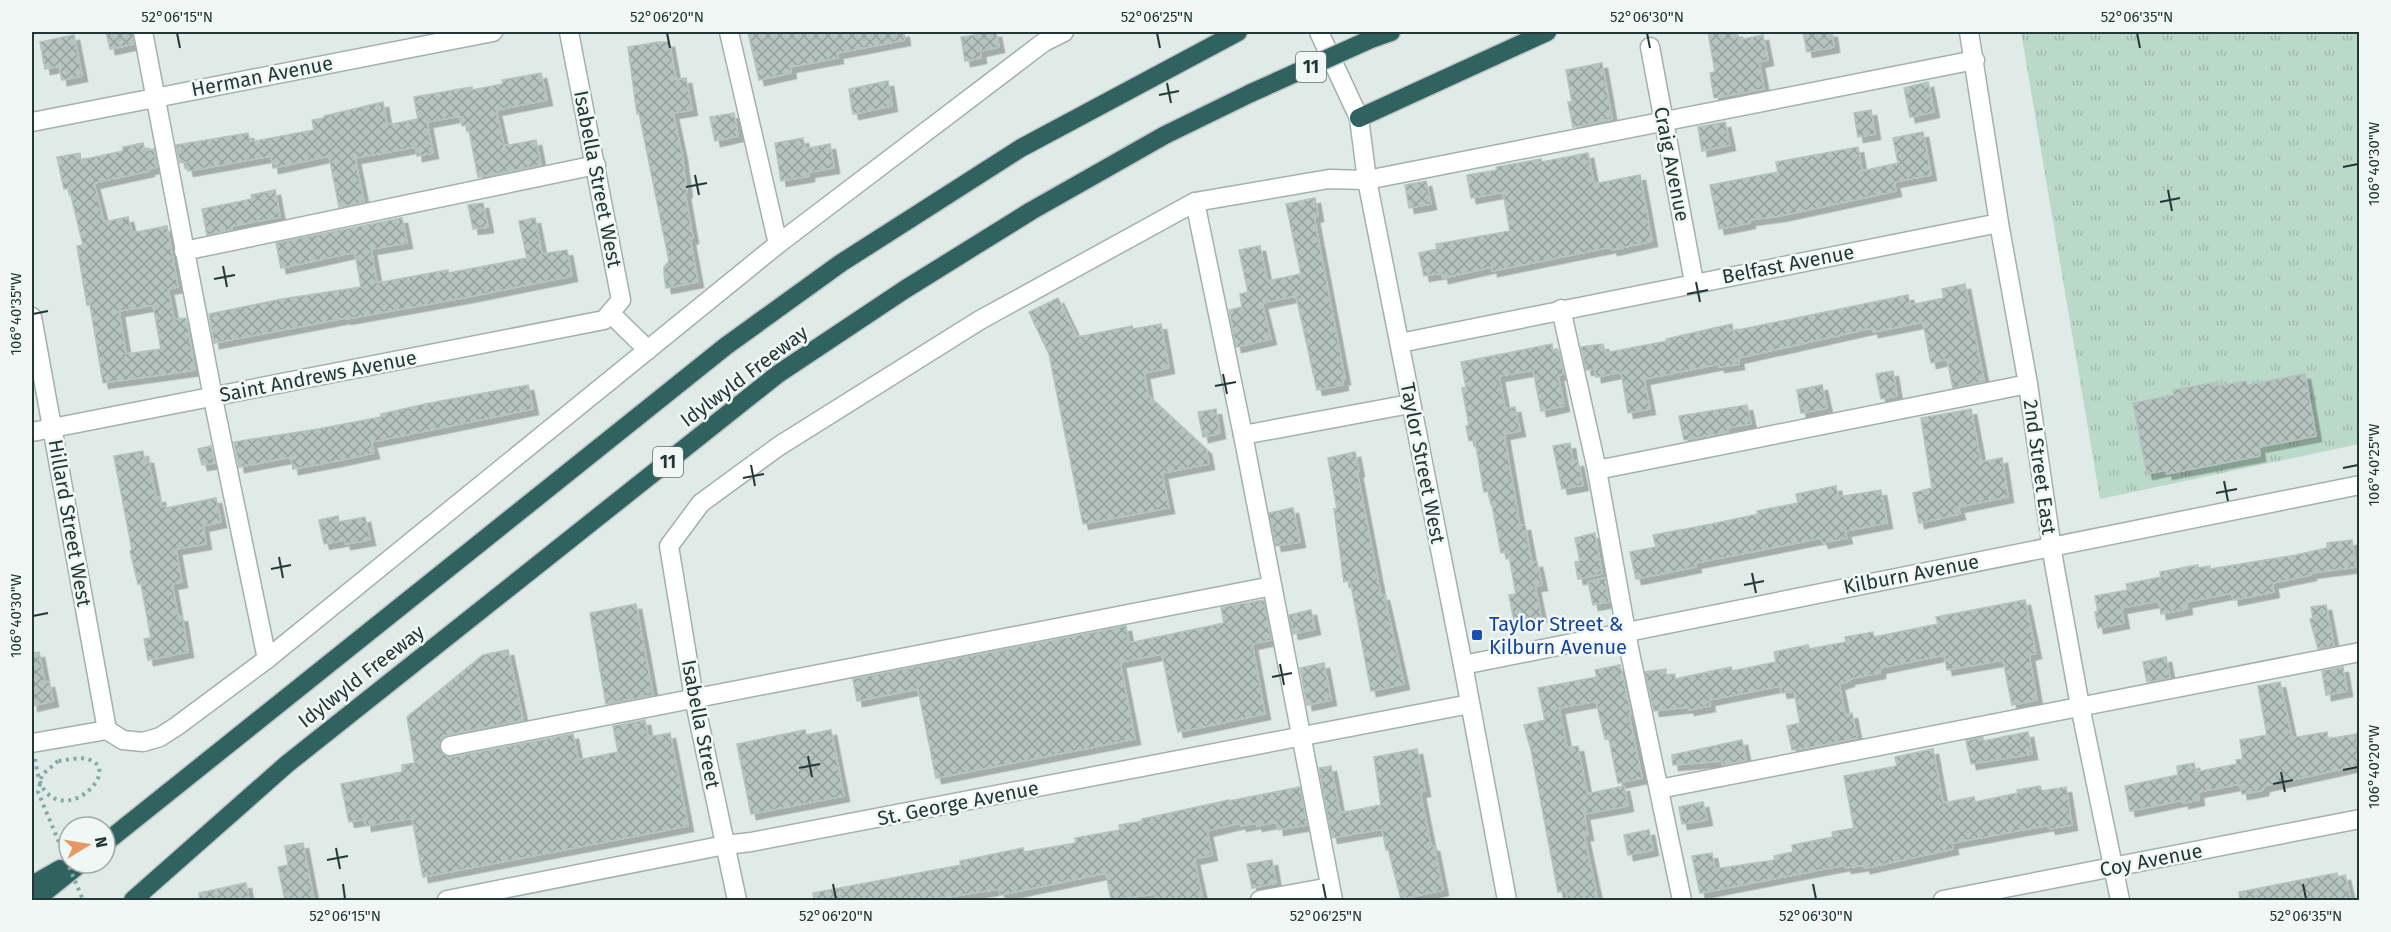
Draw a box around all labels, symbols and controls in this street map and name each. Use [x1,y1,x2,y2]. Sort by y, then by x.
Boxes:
text: 52°06'15"N [141,8,213,26]
text: 52°06'20"N [630,8,704,26]
text: 52°06'25"N [1121,8,1193,26]
text: 52°06'30"N [1610,8,1684,26]
text: 52°06'35"N [2101,8,2173,26]
street label: Herman Avenue [189,51,335,101]
road number: 11 [1296,52,1326,82]
street label: Isabella Street West [569,88,627,270]
street label: Craig Avenue [1649,105,1695,223]
text: 106°40'30"W [2365,121,2383,206]
street label: Belfast Avenue [1720,239,1856,289]
text: 106°40'35"W [7,272,25,355]
street label: Idylwyld Freeway [676,320,813,432]
street label: Saint Andrews Avenue [217,345,419,407]
street label: Taylor Street West [1396,380,1451,546]
street label: 2nd Street East [2019,398,2061,537]
text: 106°40'25"W [2365,423,2383,506]
street label: Hillard Street West [43,437,97,609]
road number: 11 [653,447,683,477]
street label: Kilburn Avenue [1841,549,1981,599]
text: 106°40'30"W [7,573,25,658]
place label: Taylor Street & Kilburn Avenue [1489,612,1627,659]
street label: Idylwyld Freeway [293,619,429,733]
marker: Taylor Street & Kilburn Avenue [1470,628,1484,642]
street label: Isabella Street [677,658,725,791]
text: 106°40'20"W [2365,724,2383,809]
street label: St. George Avenue [875,776,1041,830]
north arrow [57,815,117,875]
text: N [91,835,112,849]
street label: Coy Avenue [2098,838,2204,882]
text: 52°06'15"N [309,907,381,925]
text: 52°06'20"N [799,907,873,925]
text: 52°06'25"N [1290,907,1362,925]
text: 52°06'30"N [1779,907,1853,925]
text: 52°06'35"N [2270,907,2342,925]

